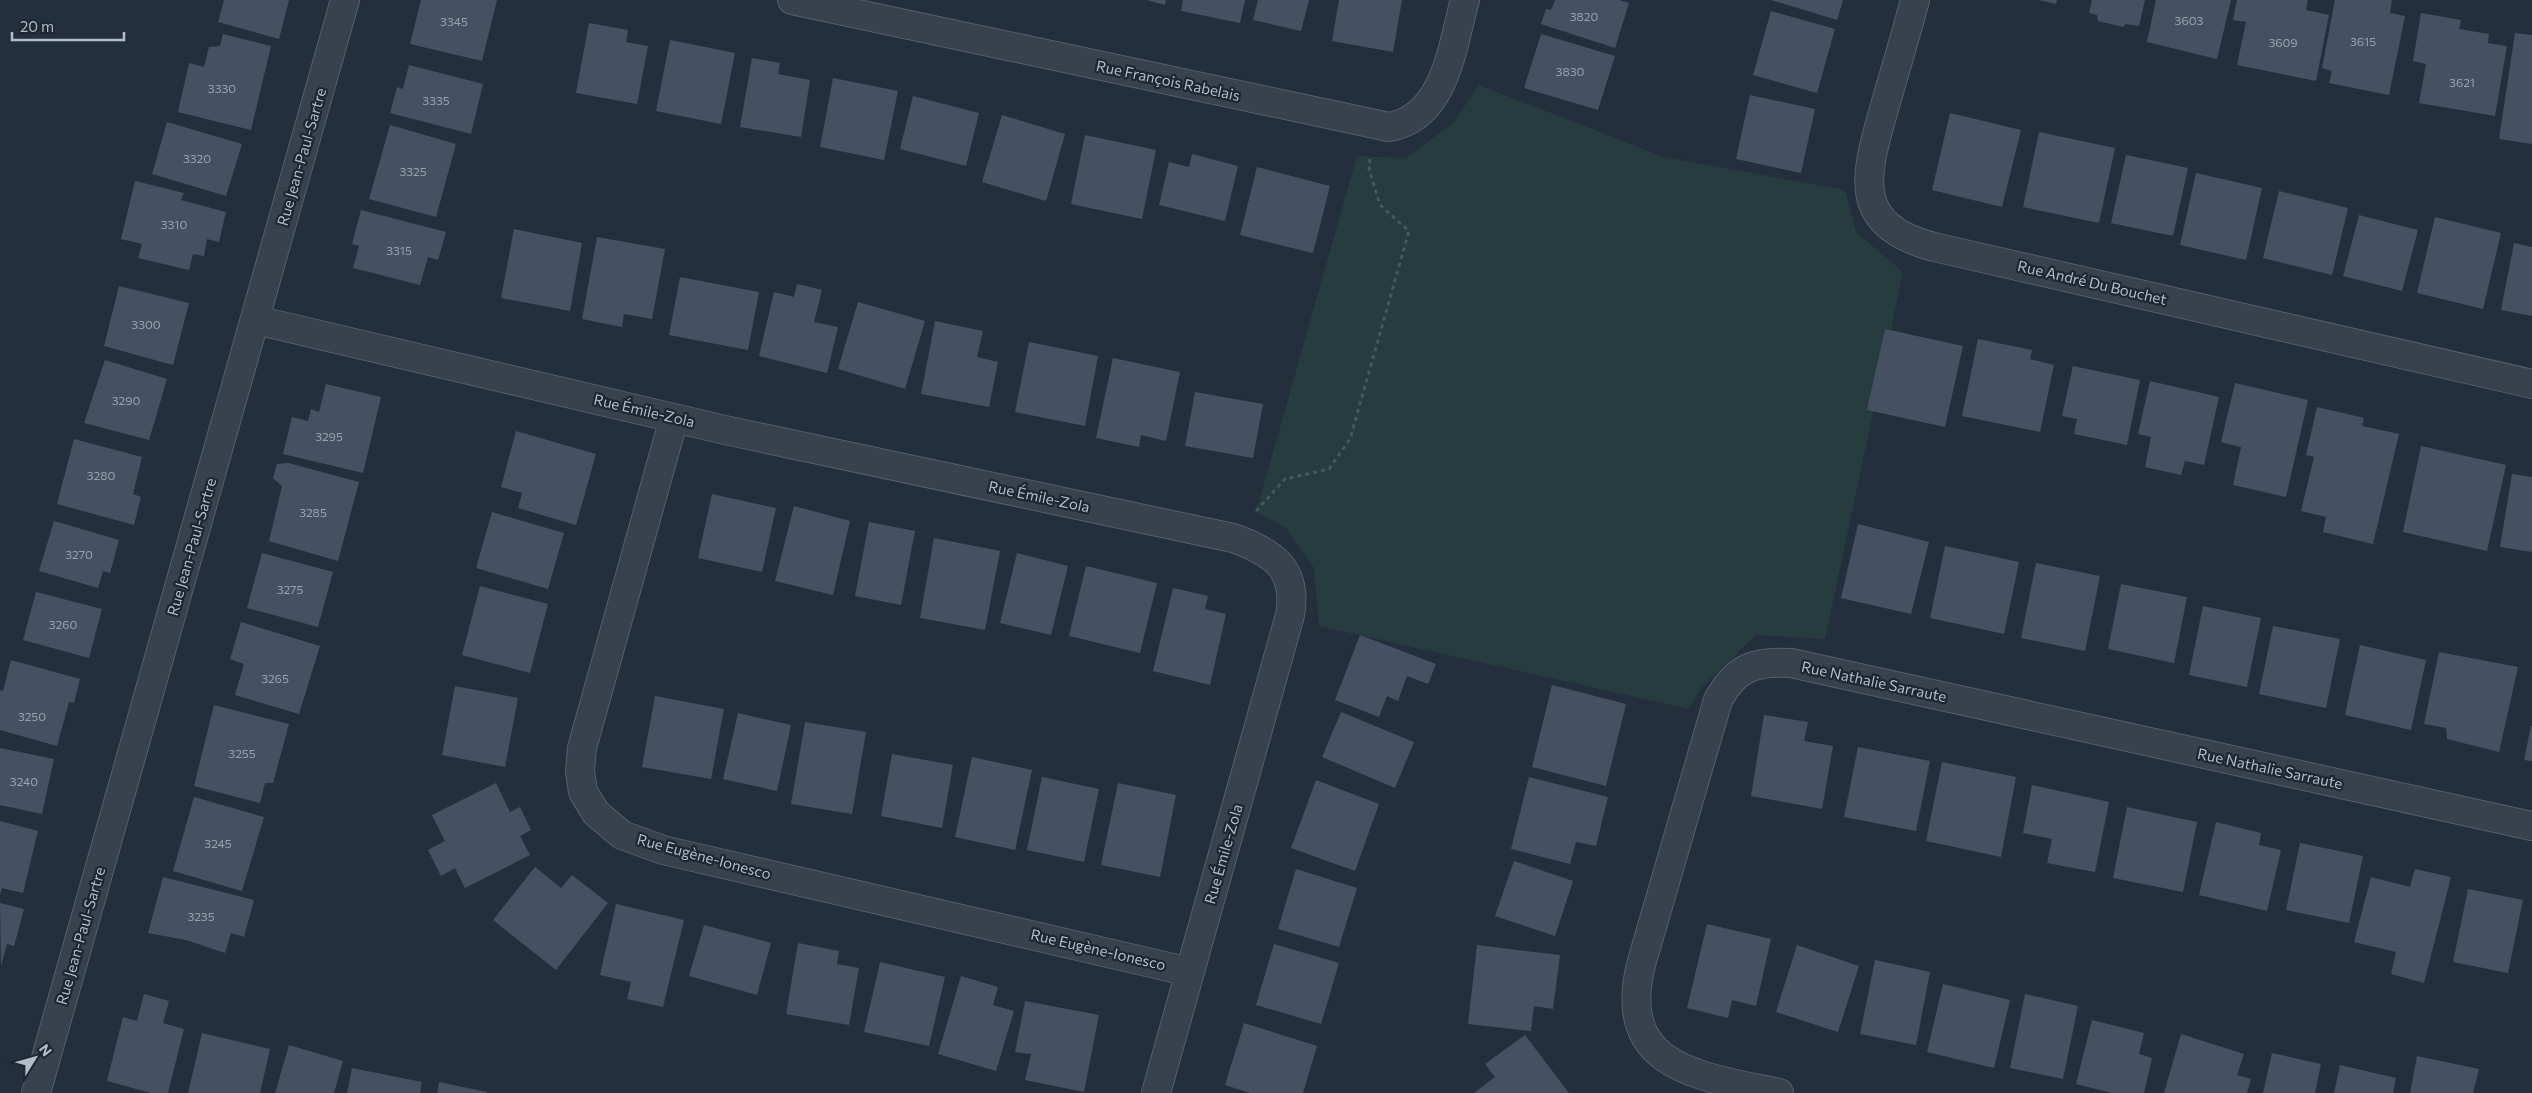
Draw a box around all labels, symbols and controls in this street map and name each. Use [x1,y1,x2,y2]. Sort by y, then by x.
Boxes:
house number: 3820 [1570,9,1598,23]
scale bar [12,10,125,42]
house number: 3603 [2175,13,2204,27]
house number: 3345 [440,14,468,28]
text: 20 m [20,17,54,35]
house number: 3615 [2350,34,2376,48]
house number: 3609 [2268,35,2298,49]
street label: Rue François Rabelais [1095,56,1242,104]
house number: 3830 [1556,64,1585,78]
house number: 3621 [2449,75,2475,89]
house number: 3330 [208,81,236,95]
street label: Rue Jean-Paul-Sartre [273,86,329,228]
house number: 3335 [422,93,450,107]
house number: 3320 [183,151,211,165]
house number: 3325 [399,164,427,178]
house number: 3310 [161,217,187,231]
house number: 3315 [386,243,412,257]
street label: Rue André Du Bouchet [2016,256,2169,308]
house number: 3300 [131,317,161,331]
street label: Rue Émile-Zola [592,389,697,430]
house number: 3290 [112,393,140,407]
house number: 3295 [315,429,343,443]
house number: 3280 [87,468,115,482]
street label: Rue Jean-Paul-Sartre [163,476,219,618]
street label: Rue Émile-Zola [987,476,1092,516]
house number: 3285 [299,505,327,519]
house number: 3270 [65,547,93,561]
house number: 3275 [277,582,303,596]
house number: 3260 [49,617,77,631]
street label: Rue Nathalie Sarraute [1800,657,1949,705]
house number: 3265 [261,671,289,685]
house number: 3250 [18,709,46,723]
street label: Rue Nathalie Sarraute [2196,744,2345,792]
house number: 3255 [228,746,256,760]
house number: 3240 [10,774,38,788]
street label: Rue Émile-Zola [1199,801,1246,906]
street label: Rue Eugène-Ionesco [635,829,773,883]
house number: 3245 [204,836,232,850]
street label: Rue Jean-Paul-Sartre [52,865,108,1007]
house number: 3235 [187,909,215,923]
street label: Rue Eugène-Ionesco [1029,925,1168,973]
north arrow [10,1033,60,1083]
text: N [36,1041,56,1059]

